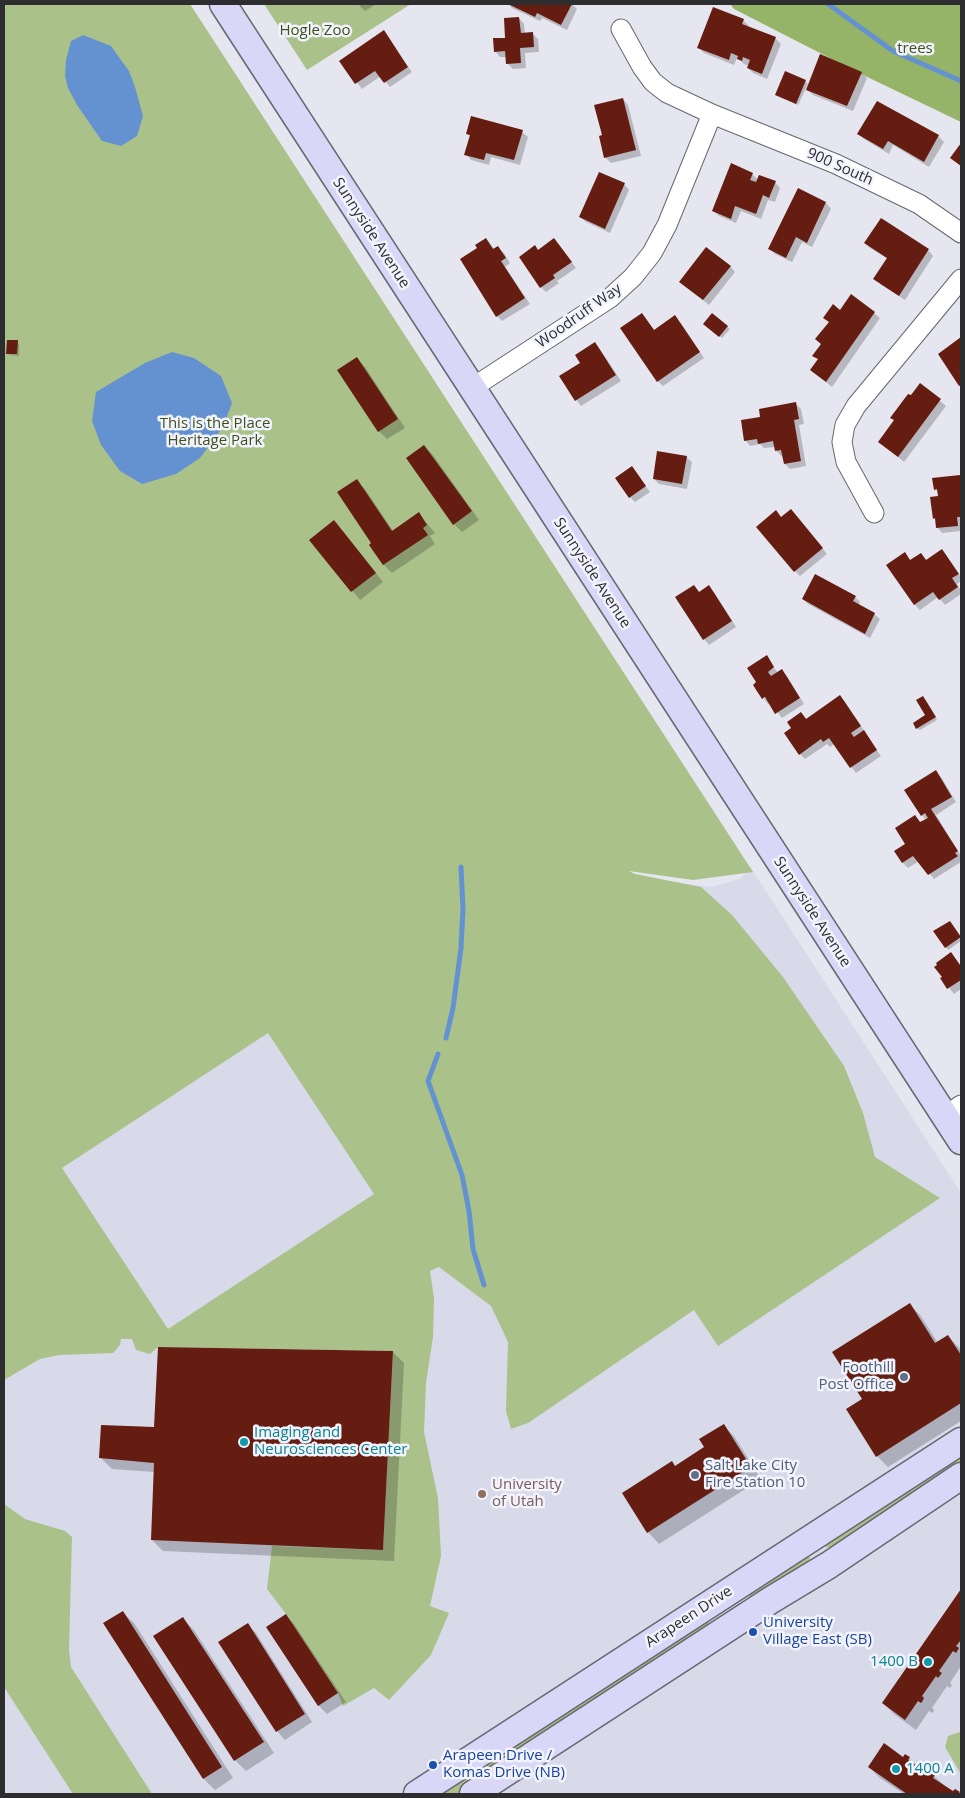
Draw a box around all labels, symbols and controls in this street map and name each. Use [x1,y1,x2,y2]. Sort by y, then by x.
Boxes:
park label: Hogle Zoo [280,22,350,40]
park label: trees [897,40,933,58]
street label: 900 South [804,144,876,190]
street label: Sunnyside Avenue [329,174,413,292]
street label: Woodruff Way [533,280,625,352]
park label: This is the Place Heritage Park [160,415,270,450]
street label: Sunnyside Avenue [550,514,634,632]
street label: Sunnyside Avenue [770,853,854,971]
place label: Foothill Post Office [818,1359,894,1394]
marker: Foothill Post Office [898,1371,910,1383]
place label: Imaging and Neurosciences Center [254,1424,407,1459]
marker: Imaging and Neurosciences Center [238,1436,250,1448]
place label: Salt Lake City Fire Station 10 [705,1457,805,1492]
marker: Salt Lake City Fire Station 10 [689,1469,701,1481]
place label: University of Utah [492,1476,562,1511]
marker: University of Utah [476,1488,488,1500]
street label: Arapeen Drive [642,1582,736,1652]
place label: University Village East (SB) [763,1614,872,1649]
marker: University Village East (SB) [747,1626,759,1638]
place label: 1400 B [870,1653,918,1671]
marker: 1400 B [922,1656,934,1668]
place label: Arapeen Drive / Komas Drive (NB) [443,1747,565,1782]
marker: Arapeen Drive / Komas Drive (NB) [427,1759,439,1771]
place label: 1400 A [906,1760,954,1778]
marker: 1400 A [890,1763,902,1775]

